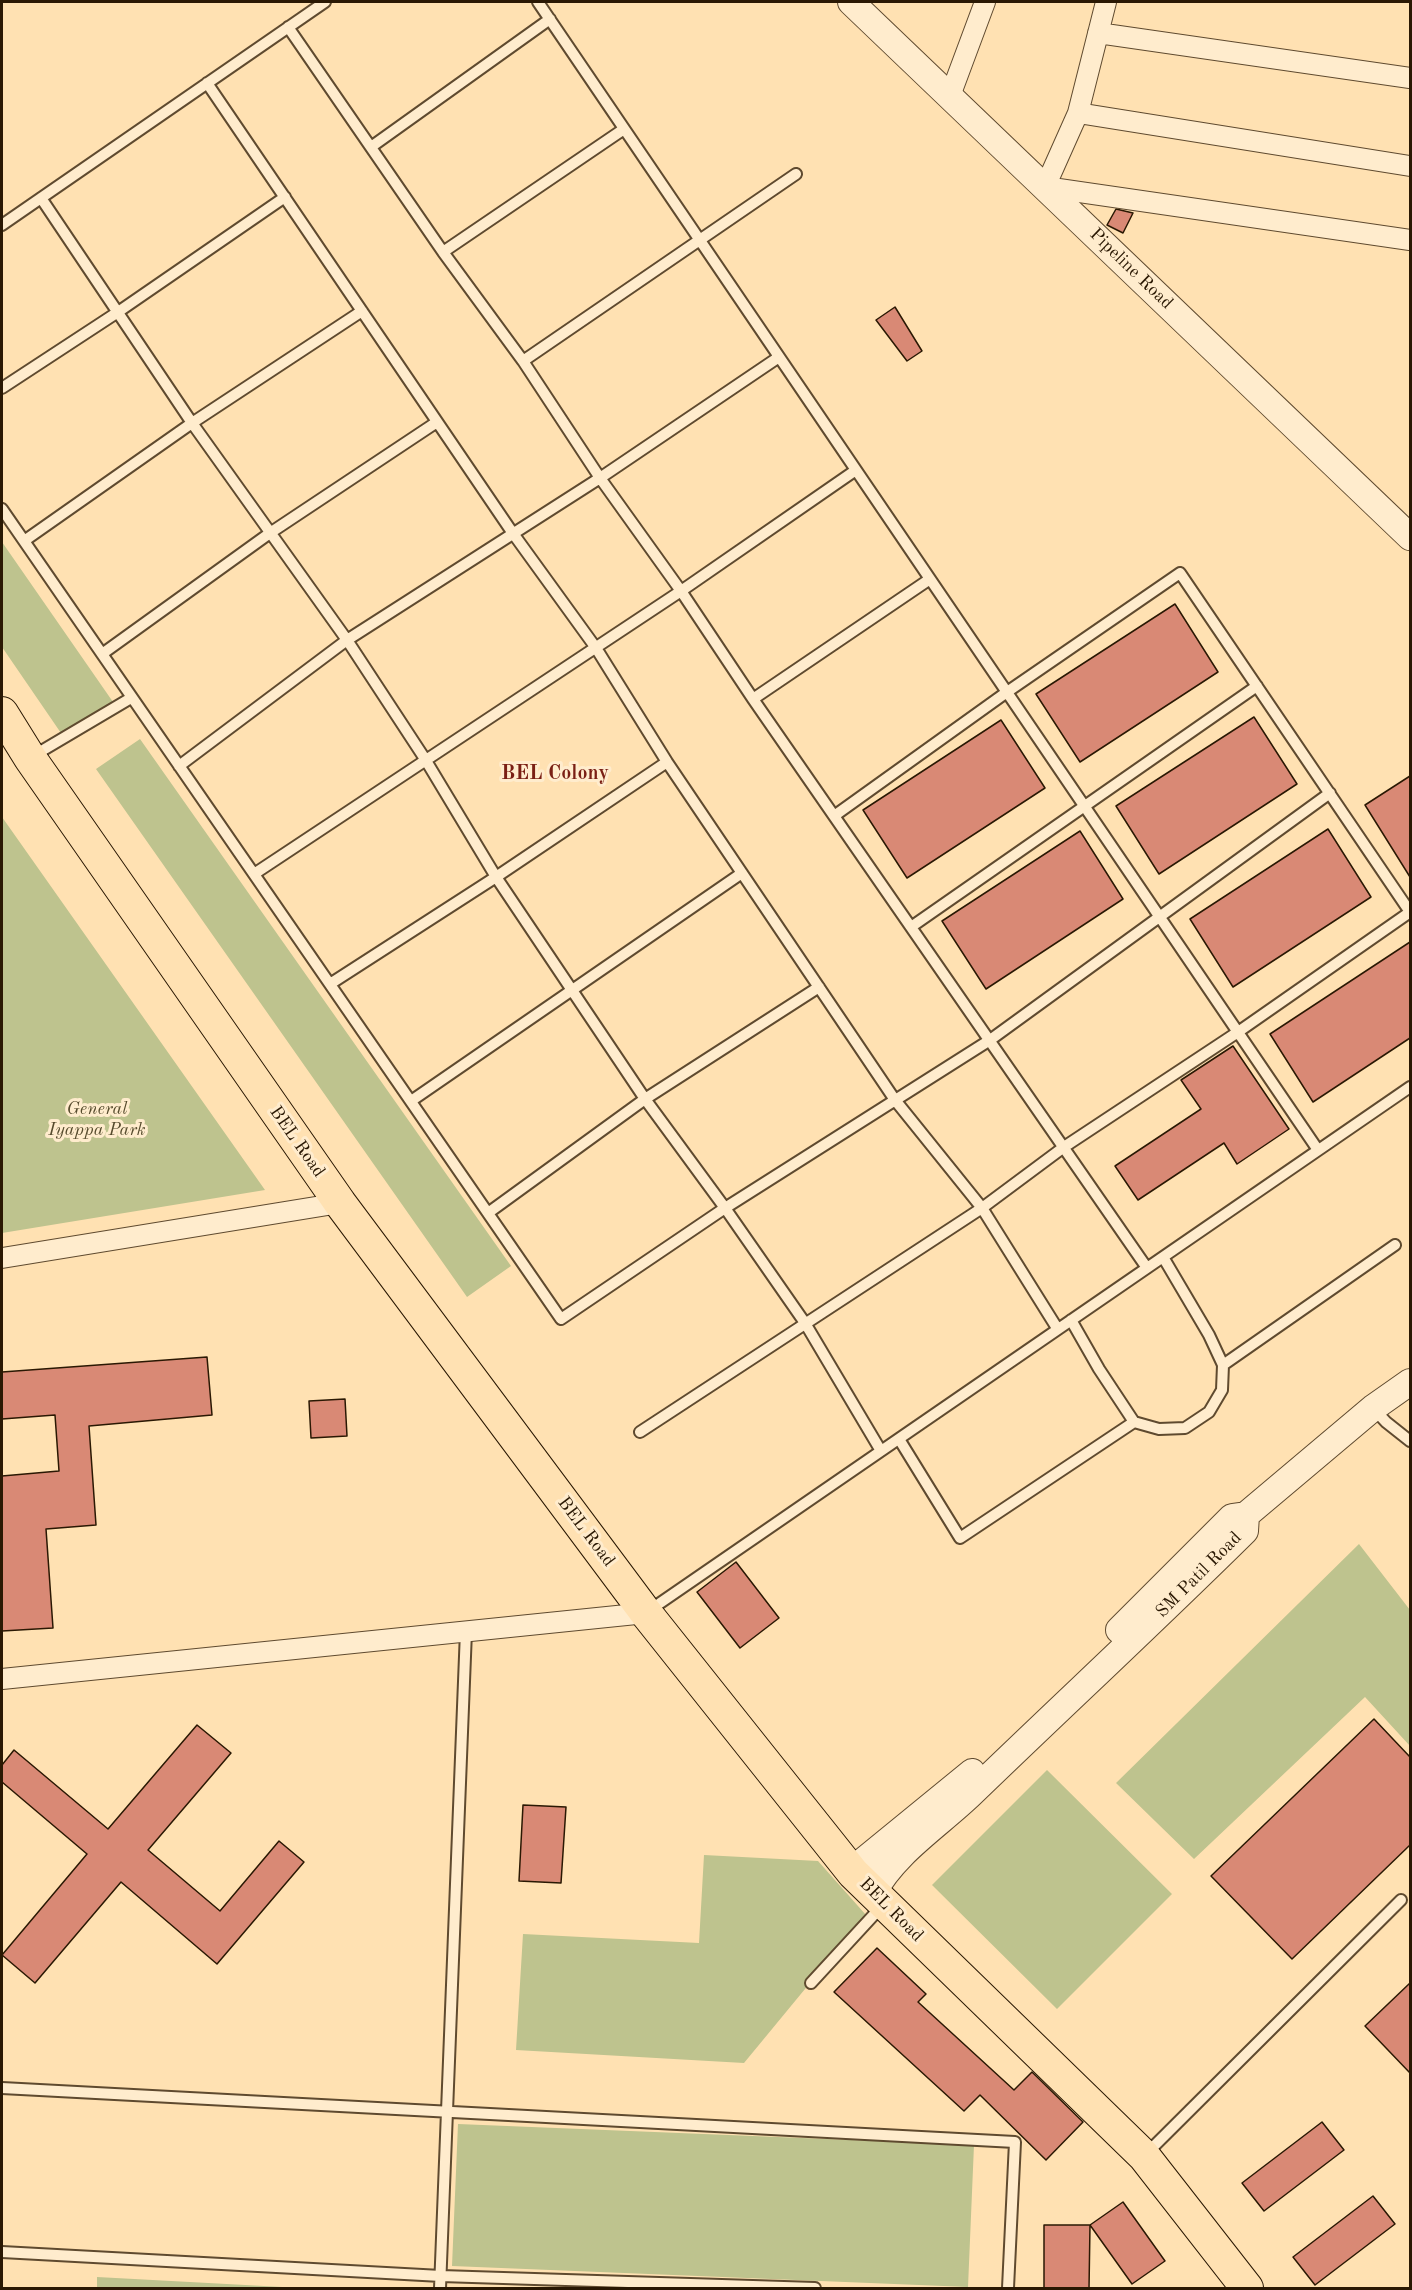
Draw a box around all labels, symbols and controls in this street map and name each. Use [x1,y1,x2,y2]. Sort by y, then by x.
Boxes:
street label: Pipeline Road [1085,224,1177,314]
district label: BEL Colony [501,762,609,786]
park label: General Iyappa Park [48,1098,146,1140]
street label: BEL Road [265,1102,329,1182]
street label: BEL Road [553,1493,619,1571]
street label: SM Patil Road [1151,1527,1247,1623]
street label: BEL Road [854,1873,928,1947]

